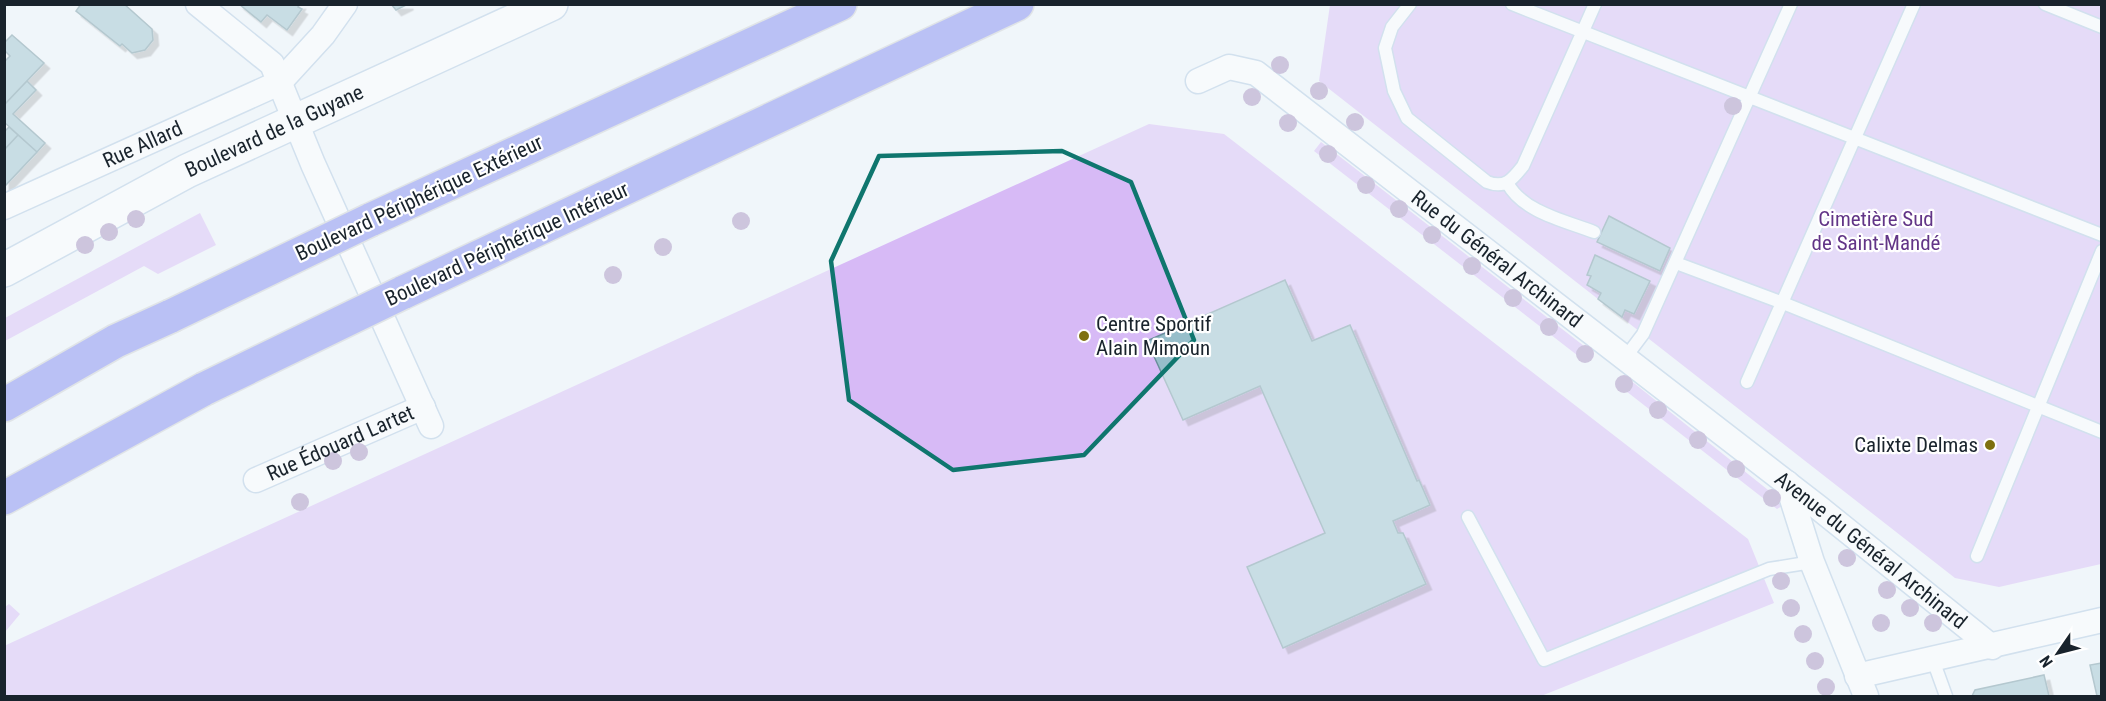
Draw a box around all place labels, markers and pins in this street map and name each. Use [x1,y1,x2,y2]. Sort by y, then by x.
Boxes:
place label: Centre Sportif Alain Mimoun [1096,312,1212,360]
marker: Centre Sportif Alain Mimoun [1077,329,1091,343]
place label: Calixte Delmas [1854,433,1978,457]
marker: Calixte Delmas [1983,438,1997,452]

